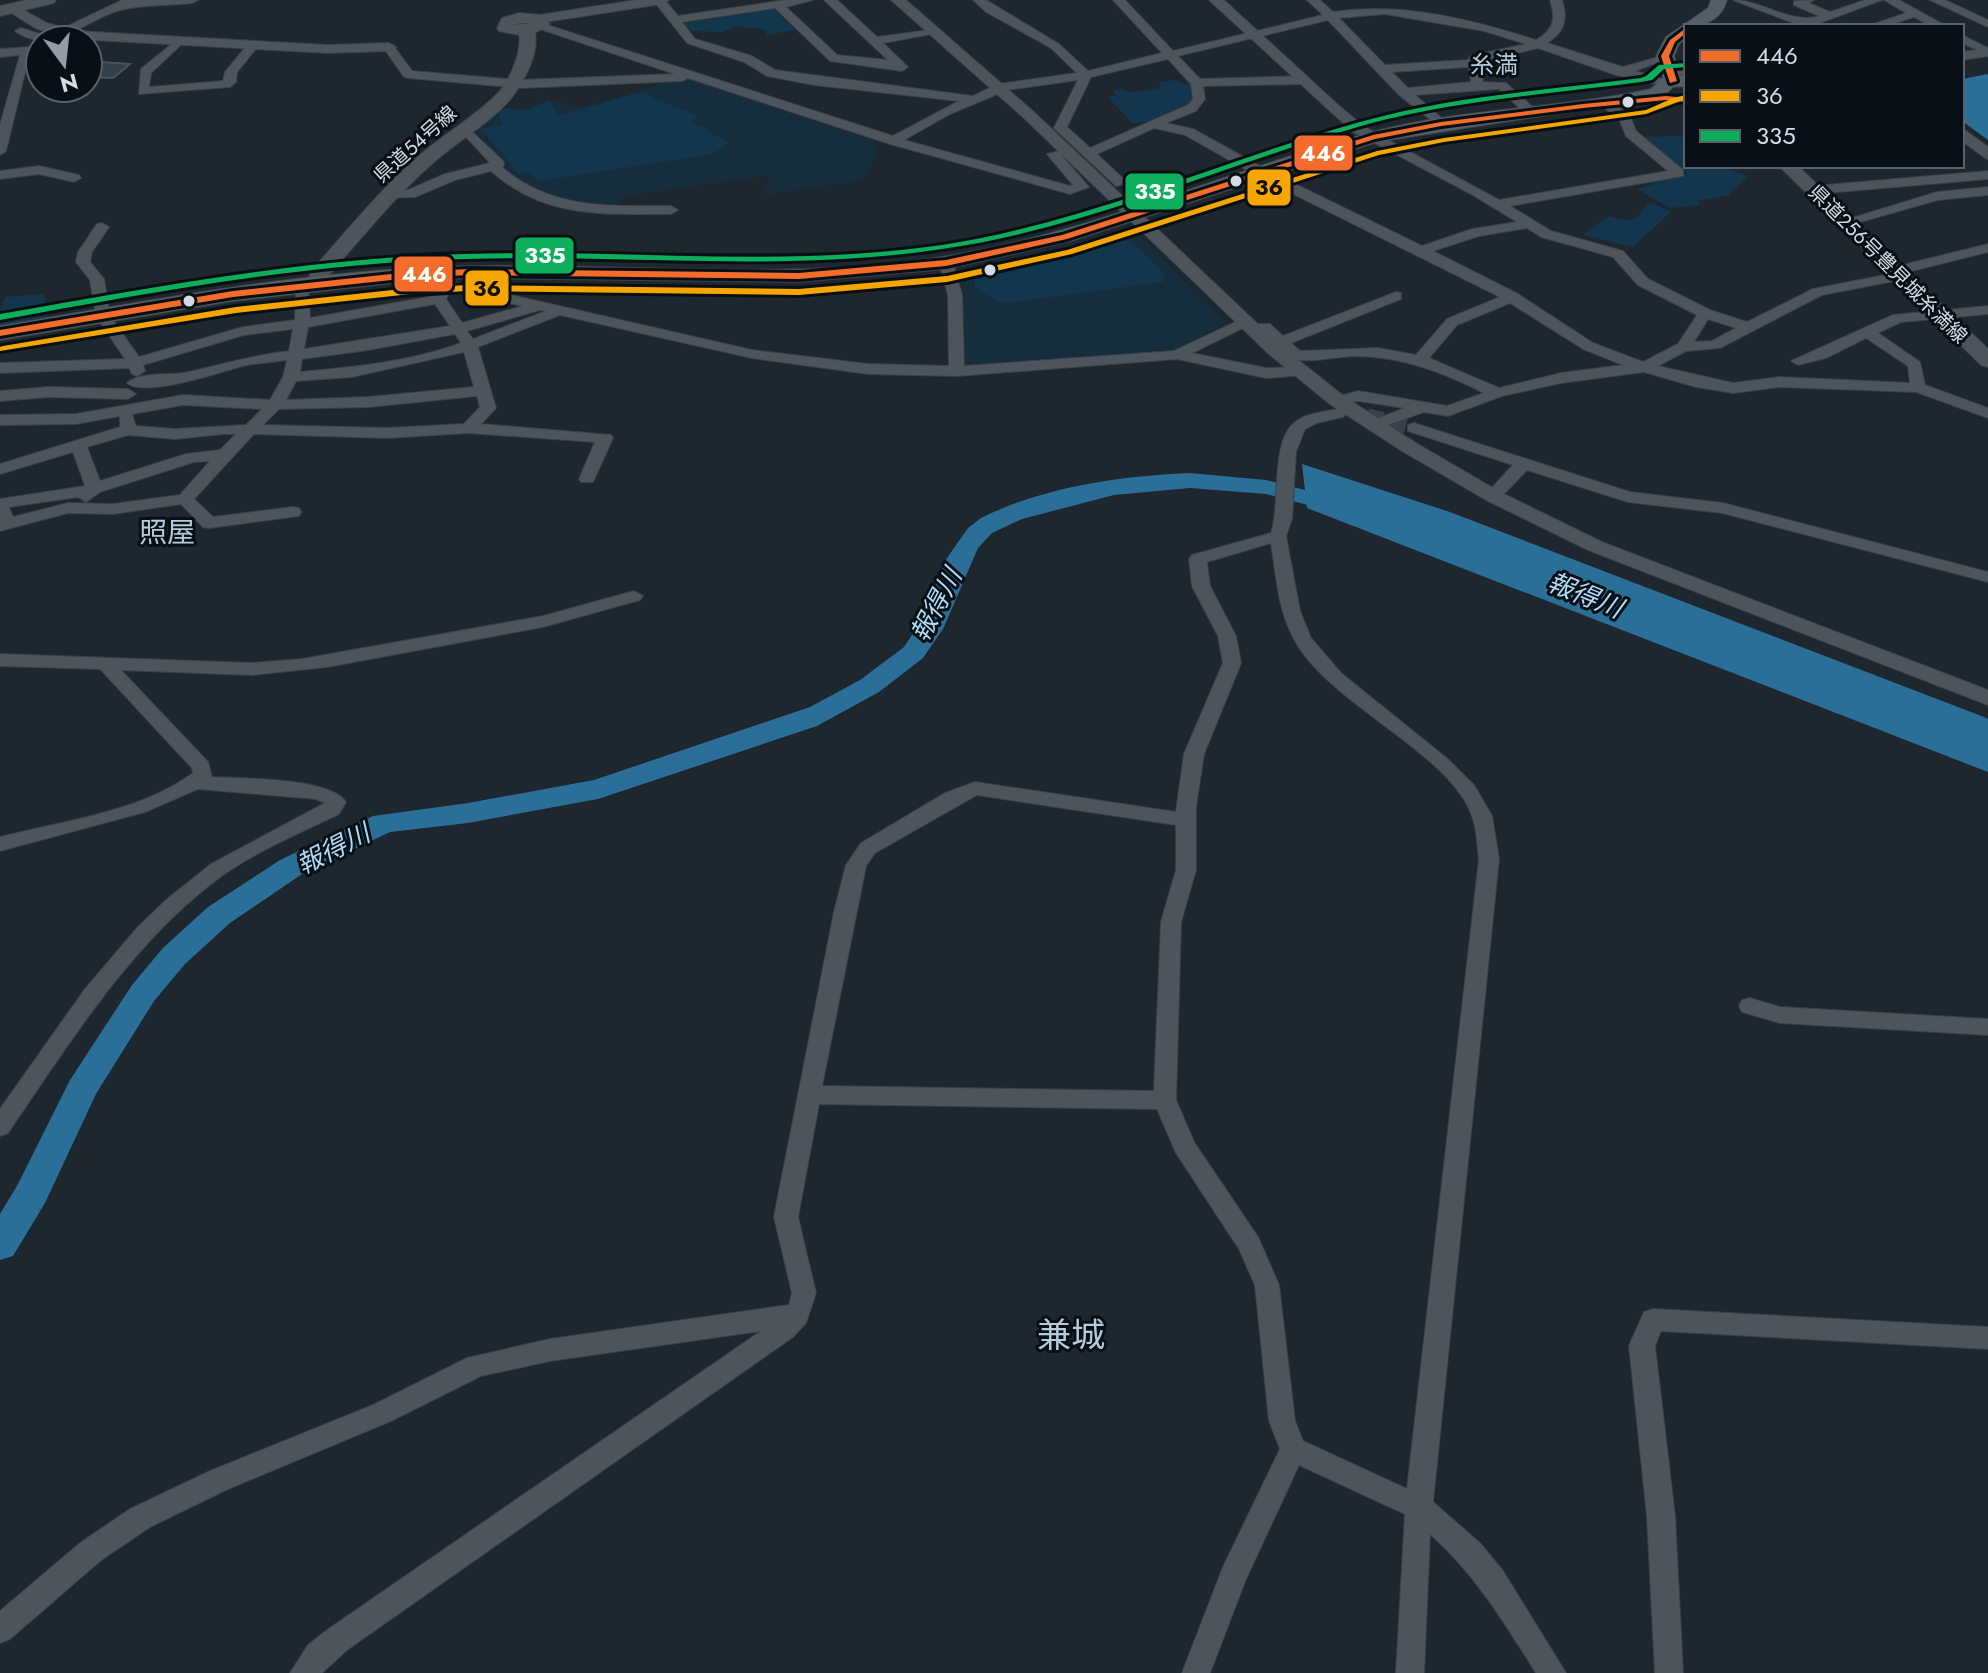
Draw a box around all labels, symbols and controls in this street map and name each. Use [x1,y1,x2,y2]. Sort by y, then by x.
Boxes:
north arrow [24,24,104,104]
legend [1684,24,1964,168]
text: 446 [1756,38,1798,73]
district label: 糸満 [1470,47,1518,82]
text: N [57,66,82,101]
text: 36 [1756,78,1783,113]
unlabelled marker [1620,94,1636,110]
street label: 県道54号線 [367,99,463,190]
text: 335 [1756,118,1796,153]
line badge: 446 [1293,134,1354,172]
text: 446 [1300,137,1346,169]
line badge: 36 [1246,168,1292,207]
text: 36 [1255,171,1283,203]
line badge: 335 [1124,172,1185,211]
unlabelled marker [1228,173,1244,189]
text: 335 [1134,175,1176,207]
street label: 県道256号豊見城糸満線 [1802,178,1974,350]
line badge: 335 [514,236,575,275]
text: 335 [524,239,566,271]
line badge: 446 [393,255,454,293]
text: 446 [401,258,447,290]
unlabelled marker [982,262,998,278]
line badge: 36 [464,269,510,307]
text: 36 [473,272,501,304]
unlabelled marker [181,293,197,309]
district label: 照屋 [139,512,195,553]
water label: 報得川 [901,559,972,648]
water label: 報得川 [1542,563,1631,628]
water label: 報得川 [290,813,379,884]
district label: 兼城 [1037,1311,1105,1360]

